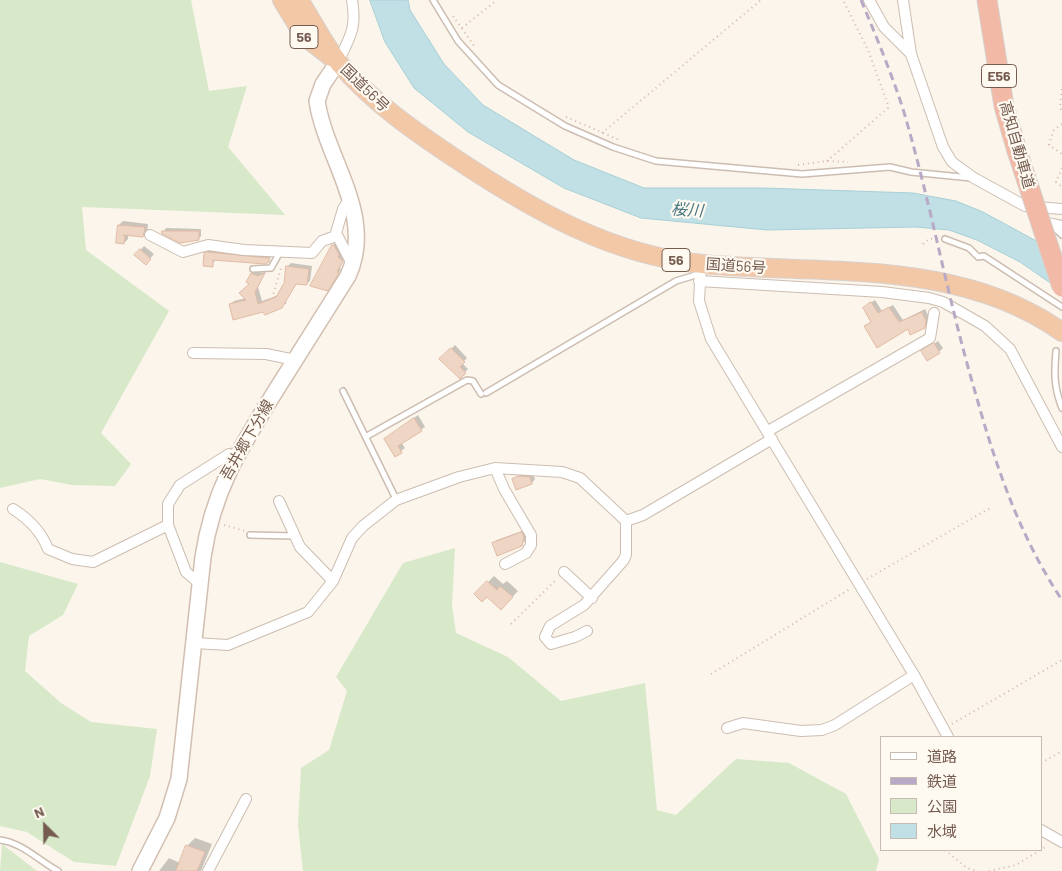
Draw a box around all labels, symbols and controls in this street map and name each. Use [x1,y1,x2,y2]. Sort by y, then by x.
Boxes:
road number: 56 [290,26,318,48]
street label: 国道56号 [337,61,393,115]
road number: E56 [982,64,1016,88]
street label: 高知自動車道 [996,99,1038,191]
water label: 桜川 [670,199,704,221]
road number: 56 [662,248,690,272]
street label: 国道56号 [705,255,767,277]
street label: 吾井郷下分線 [217,397,277,483]
legend [880,736,1042,851]
text: 道路 [927,747,957,765]
text: 鉄道 [927,772,957,790]
text: 公園 [927,797,957,815]
north arrow [20,801,70,851]
text: N [31,802,47,821]
text: 水域 [927,822,957,840]

